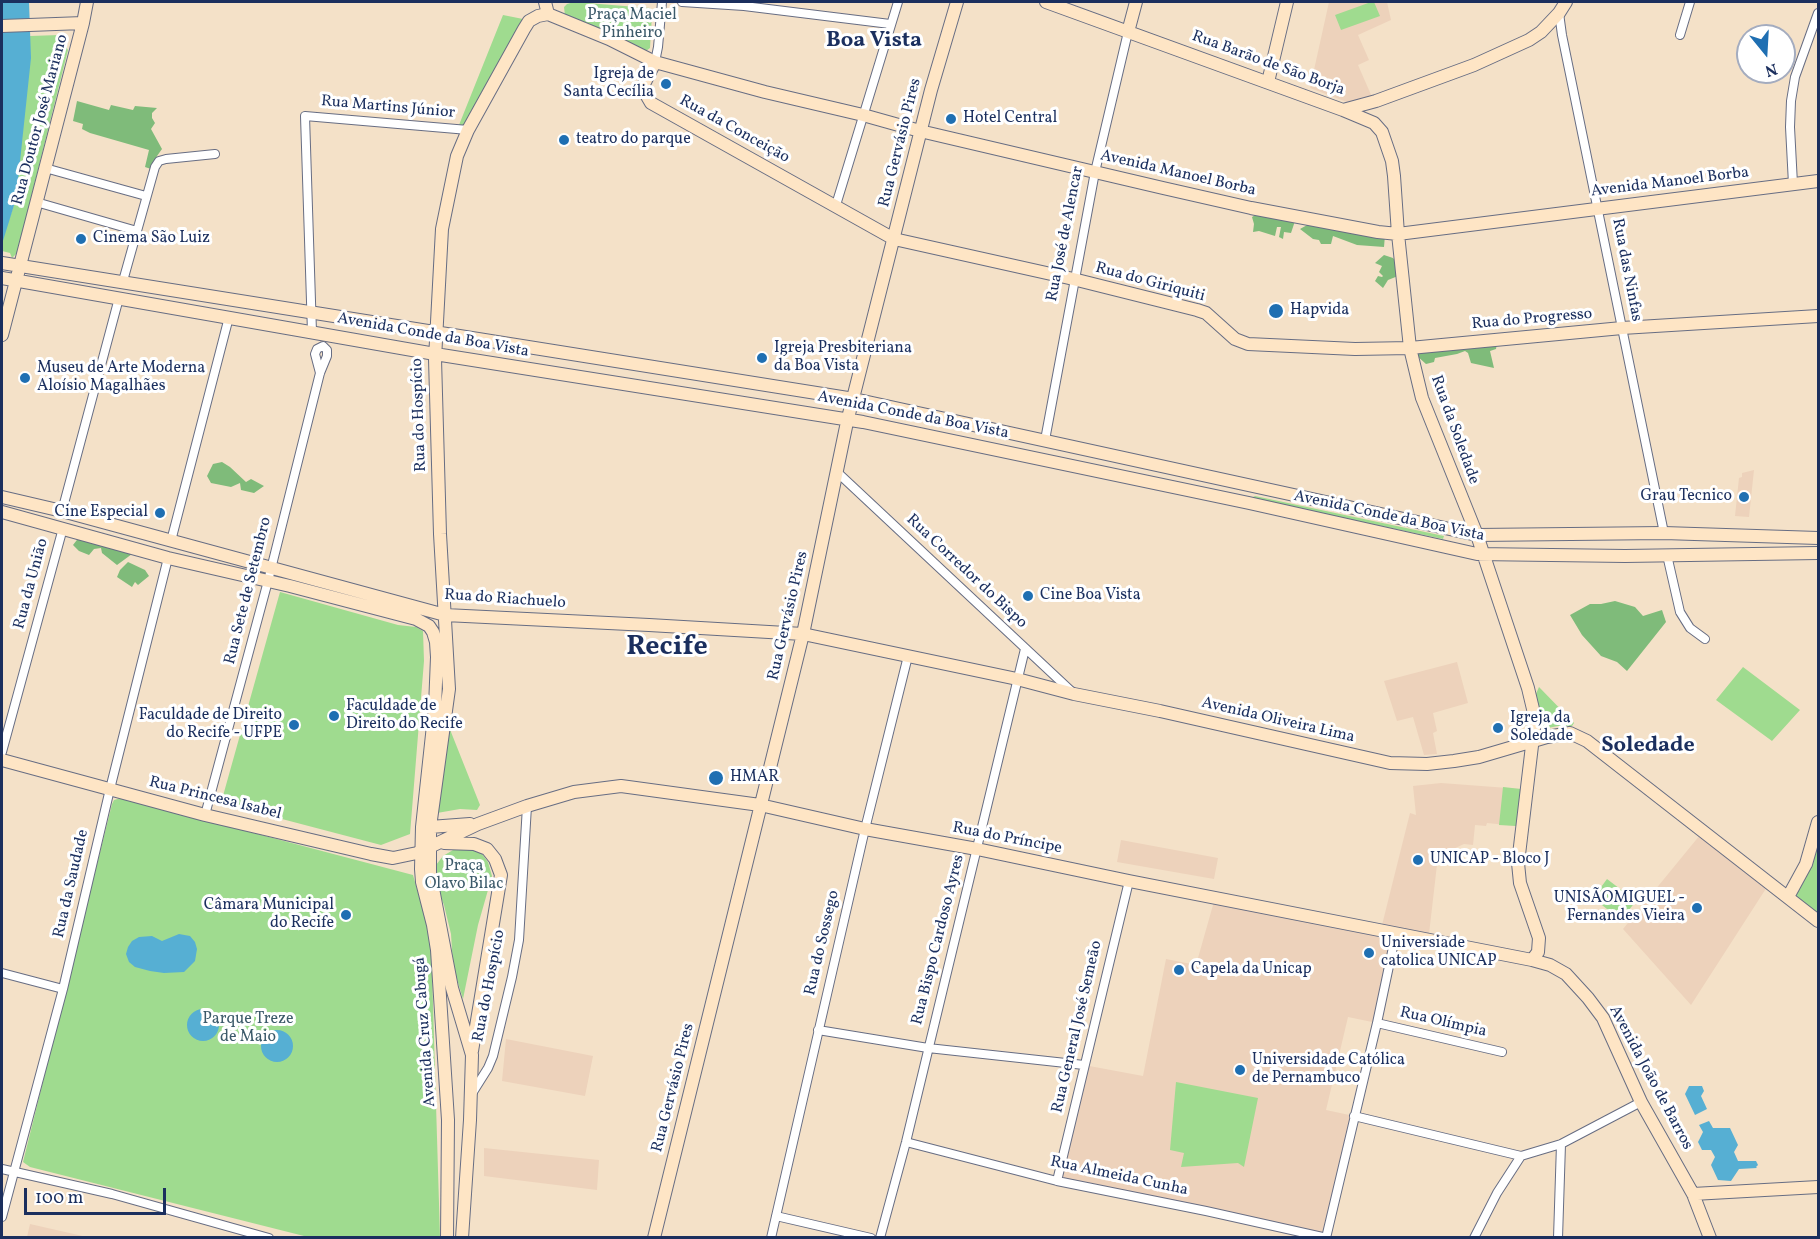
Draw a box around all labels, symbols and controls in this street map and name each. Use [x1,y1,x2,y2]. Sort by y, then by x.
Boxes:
park label: Praça Maciel Pinheiro [587,6,677,44]
north arrow [1736,24,1796,84]
street label: Rua Barão de São Borja [1189,27,1347,101]
district label: Boa Vista [826,29,922,55]
street label: Rua Doutor José Mariano [9,32,73,208]
text: N [1762,57,1780,81]
place label: Igreja de Santa Cecília [563,65,654,103]
marker: Igreja de Santa Cecília [659,77,673,91]
street label: Rua Gervásio Pires [876,77,926,209]
street label: Rua da Conceição [676,92,792,168]
street label: Rua Martins Júnior [320,93,456,123]
place label: Hotel Central [963,109,1057,129]
marker: Hotel Central [944,112,958,126]
place label: teatro do parque [576,130,691,150]
marker: teatro do parque [557,133,571,147]
street label: Avenida Manoel Borba [1098,147,1258,201]
street label: Avenida Manoel Borba [1590,164,1750,202]
street label: Rua José de Alencar [1043,165,1089,303]
street label: Rua das Ninfas [1607,217,1645,323]
place label: Cinema São Luiz [93,229,210,249]
marker: Cinema São Luiz [74,232,88,246]
street label: Rua do Giriquiti [1093,259,1207,307]
place label: Hapvida [1290,301,1349,321]
marker: Hapvida [1267,302,1285,320]
street label: Rua do Progresso [1471,305,1593,335]
street label: Avenida Conde da Boa Vista [336,310,530,362]
place label: Igreja Presbiteriana da Boa Vista [774,339,912,377]
marker: Igreja Presbiteriana da Boa Vista [755,351,769,365]
street label: Rua do Hospício [408,358,432,472]
place label: Museu de Arte Moderna Aloísio Magalhães [37,359,205,397]
marker: Museu de Arte Moderna Aloísio Magalhães [18,371,32,385]
street label: Rua da Soledade [1425,373,1483,487]
street label: Avenida Conde da Boa Vista [816,388,1010,444]
street label: Avenida Conde da Boa Vista [1292,487,1486,547]
place label: Grau Tecnico [1640,487,1732,507]
marker: Grau Tecnico [1737,490,1751,504]
place label: Cine Especial [54,503,148,523]
marker: Cine Especial [153,506,167,520]
street label: Rua Corredor do Bispo [901,511,1031,633]
street label: Rua Sete de Setembro [221,515,277,667]
street label: Rua da União [11,537,53,631]
street label: Rua Gervásio Pires [765,549,813,683]
street label: Rua do Riachuelo [444,586,566,614]
place label: Cine Boa Vista [1040,586,1141,606]
marker: Cine Boa Vista [1021,589,1035,603]
district label: Recife [626,632,708,666]
street label: Avenida Oliveira Lima [1200,694,1356,748]
place label: Faculdade de Direito do Recife [346,697,463,735]
place label: Faculdade de Direito do Recife - UFPE [139,706,282,744]
marker: Faculdade de Direito do Recife [327,709,341,723]
place label: Igreja da Soledade [1510,709,1573,747]
marker: Faculdade de Direito do Recife - UFPE [287,718,301,732]
marker: Igreja da Soledade [1491,721,1505,735]
district label: Soledade [1601,734,1695,760]
place label: HMAR [730,768,779,788]
marker: HMAR [707,769,725,787]
street label: Rua Princesa Isabel [147,773,283,825]
street label: Rua do Príncipe [951,819,1063,859]
street label: Rua da Saudade [50,828,94,940]
place label: UNICAP - Bloco J [1430,850,1550,870]
street label: Rua Bispo Cardoso Ayres [909,853,969,1027]
marker: UNICAP - Bloco J [1411,853,1425,867]
park label: Praça Olavo Bilac [425,857,503,895]
street label: Rua do Sossego [802,889,844,997]
place label: UNISÃOMIGUEL - Fernandes Vieira [1554,889,1685,927]
place label: Câmara Municipal do Recife [204,896,334,934]
marker: UNISÃOMIGUEL - Fernandes Vieira [1690,901,1704,915]
marker: Câmara Municipal do Recife [339,908,353,922]
street label: Rua do Hospício [470,928,510,1044]
place label: Universiade catolica UNICAP [1381,934,1497,972]
street label: Rua General José Semeão [1049,939,1107,1115]
marker: Universiade catolica UNICAP [1362,946,1376,960]
street label: Avenida Cruz Cabugá [411,956,441,1108]
place label: Capela da Unicap [1191,960,1312,980]
marker: Capela da Unicap [1172,963,1186,977]
street label: Avenida João de Barros [1604,1003,1696,1153]
street label: Rua Olímpia [1398,1004,1488,1042]
park label: Parque Treze de Maio [202,1010,294,1048]
street label: Rua Gervásio Pires [649,1022,699,1154]
place label: Universidade Católica de Pernambuco [1252,1051,1405,1089]
marker: Universidade Católica de Pernambuco [1233,1063,1247,1077]
street label: Rua Almeida Cunha [1048,1153,1190,1201]
scale bar [27,1176,170,1214]
text: 100 m [35,1186,84,1211]

